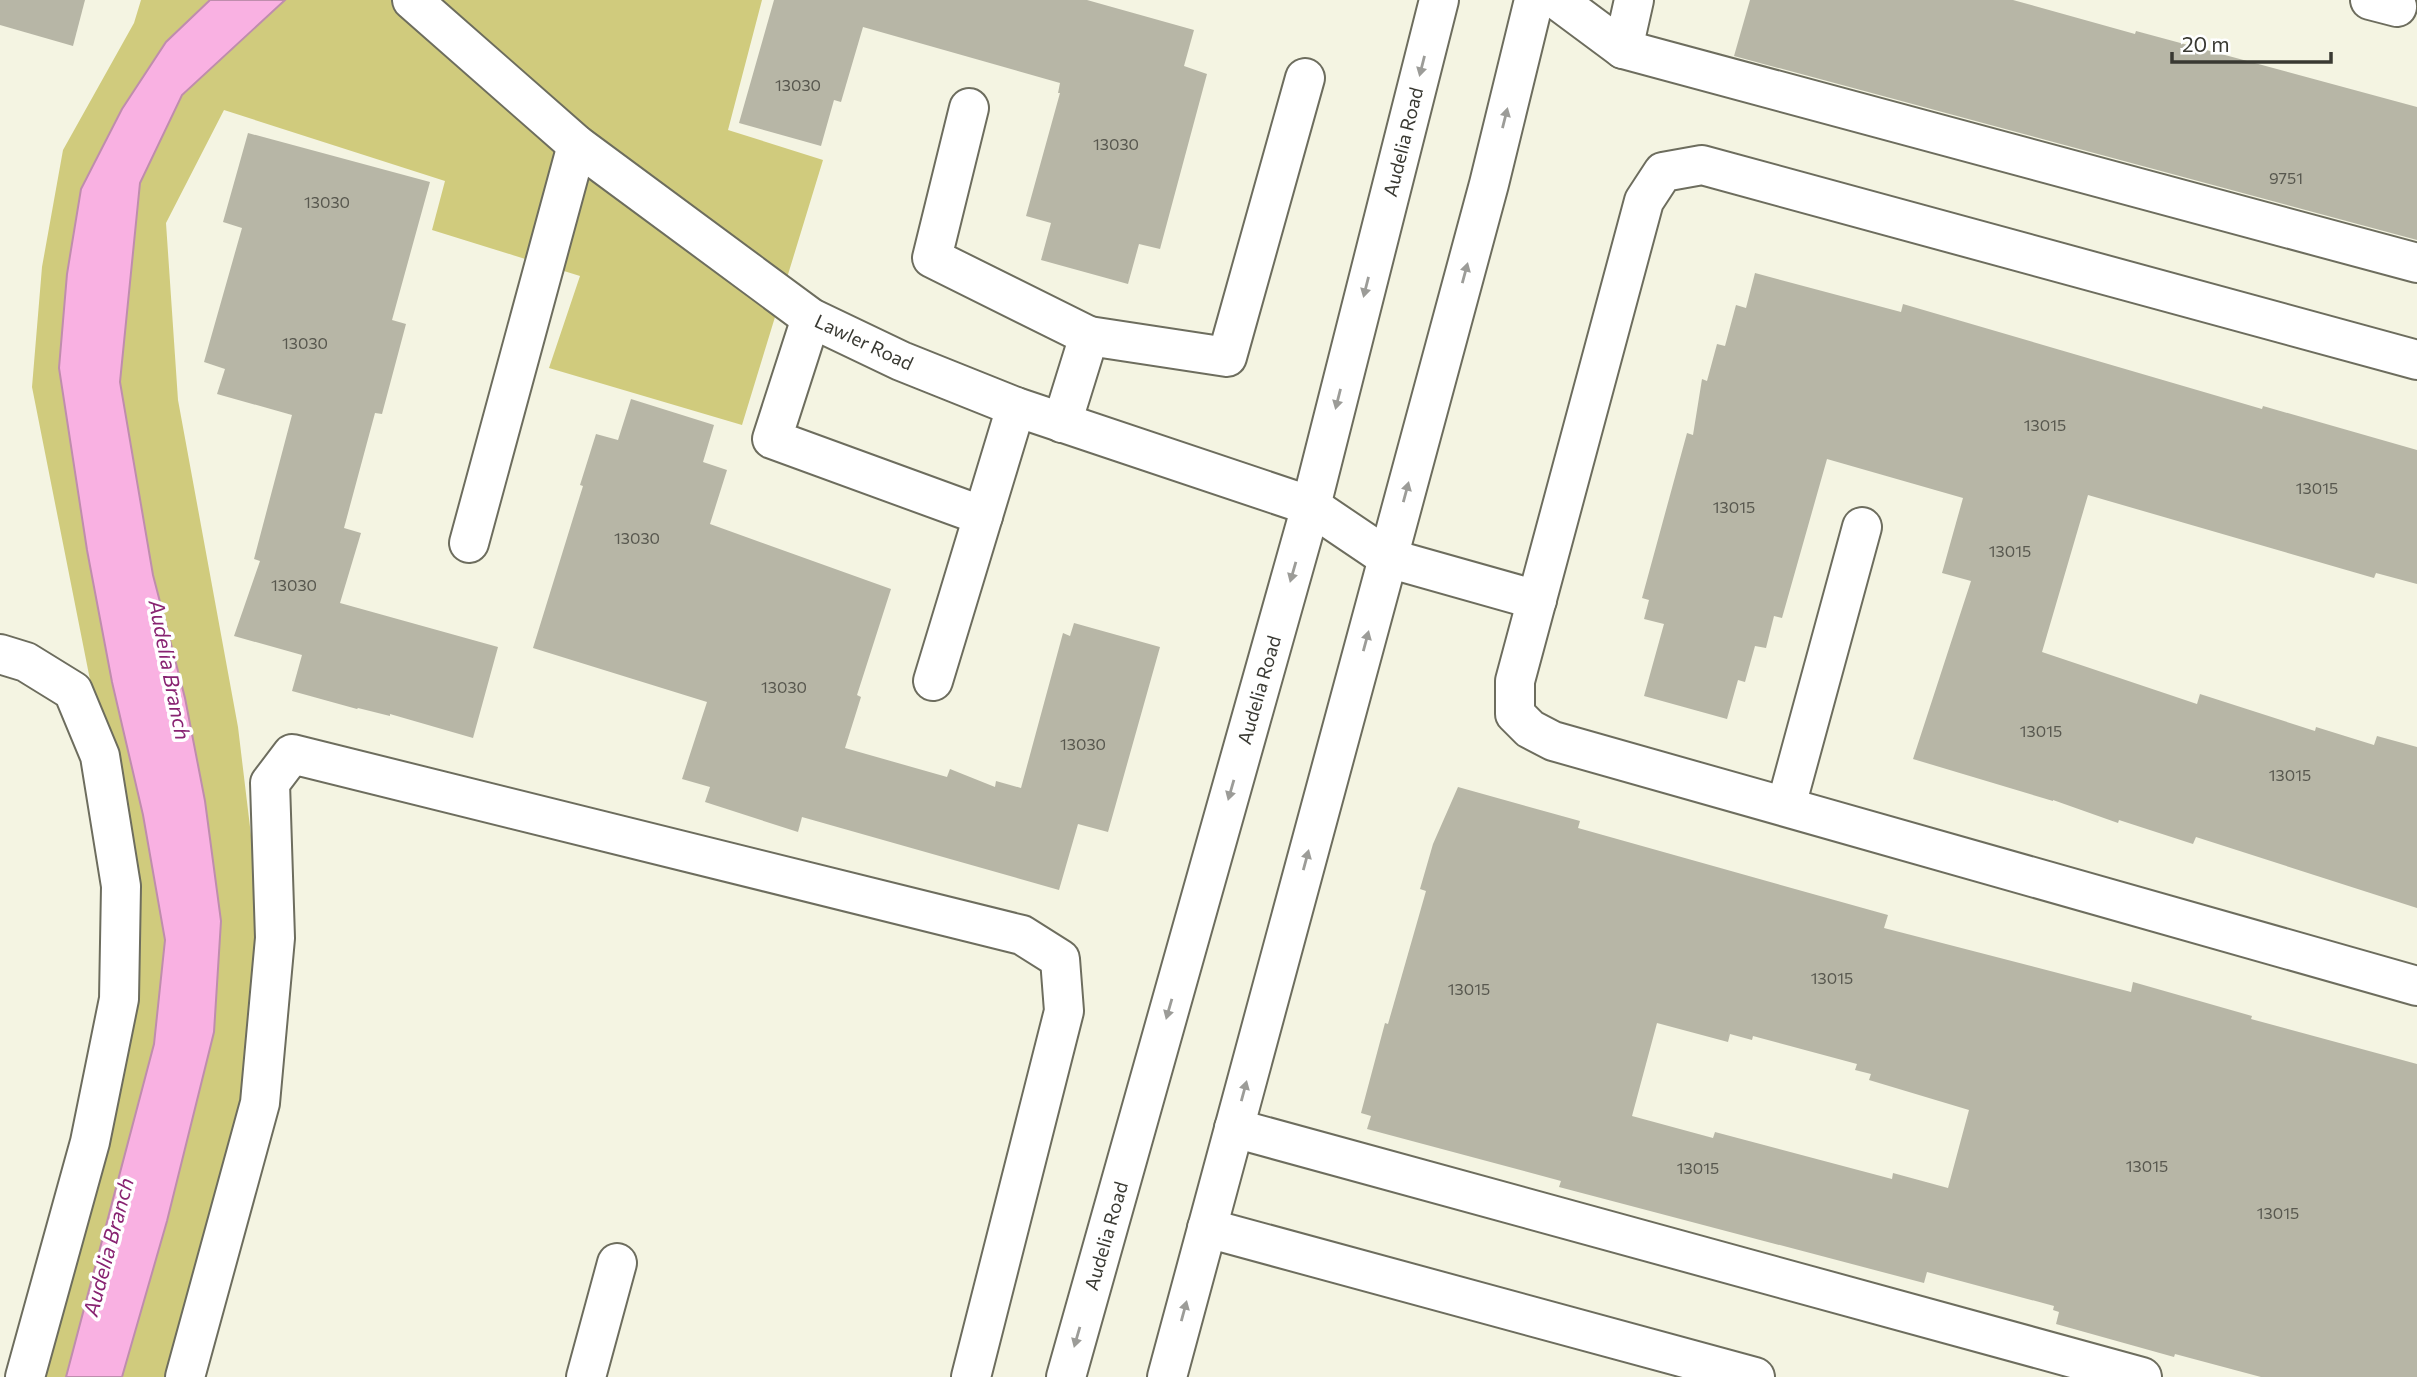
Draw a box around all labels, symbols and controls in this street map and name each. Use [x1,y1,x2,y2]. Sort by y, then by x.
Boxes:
scale bar [2172,21,2331,65]
text: 20 m [2182,31,2230,56]
one-way arrow [1416,55,1427,77]
house number: 13030 [775,75,821,94]
street label: Audelia Road [1378,85,1427,199]
one-way arrow [1500,107,1511,129]
house number: 13030 [1093,134,1139,153]
house number: 9751 [2269,168,2303,187]
house number: 13030 [304,192,350,211]
one-way arrow [1460,262,1471,284]
one-way arrow [1360,276,1371,298]
street label: Lawler Road [811,309,917,374]
house number: 13030 [282,333,328,352]
one-way arrow [1332,388,1343,410]
house number: 13015 [2024,415,2066,434]
house number: 13015 [2296,478,2338,497]
one-way arrow [1401,482,1411,503]
house number: 13015 [1713,497,1755,516]
house number: 13030 [614,528,660,547]
house number: 13015 [1989,541,2031,560]
one-way arrow [1287,561,1297,582]
house number: 13030 [271,575,317,594]
water label: Audelia Branch [144,597,196,742]
one-way arrow [1361,630,1371,651]
street label: Audelia Road [1232,633,1285,747]
house number: 13030 [761,677,807,696]
house number: 13015 [2020,721,2062,740]
house number: 13030 [1060,734,1106,753]
house number: 13015 [2269,765,2311,784]
one-way arrow [1225,780,1236,802]
one-way arrow [1302,849,1312,870]
house number: 13015 [1811,968,1853,987]
house number: 13015 [1448,979,1490,998]
one-way arrow [1164,999,1174,1020]
one-way arrow [1239,1081,1249,1102]
house number: 13015 [2126,1156,2168,1175]
house number: 13015 [1677,1158,1719,1177]
water label: Audelia Branch [77,1175,138,1319]
street label: Audelia Road [1079,1179,1132,1293]
house number: 13015 [2257,1203,2299,1222]
one-way arrow [1180,1300,1190,1321]
one-way arrow [1072,1326,1082,1347]

